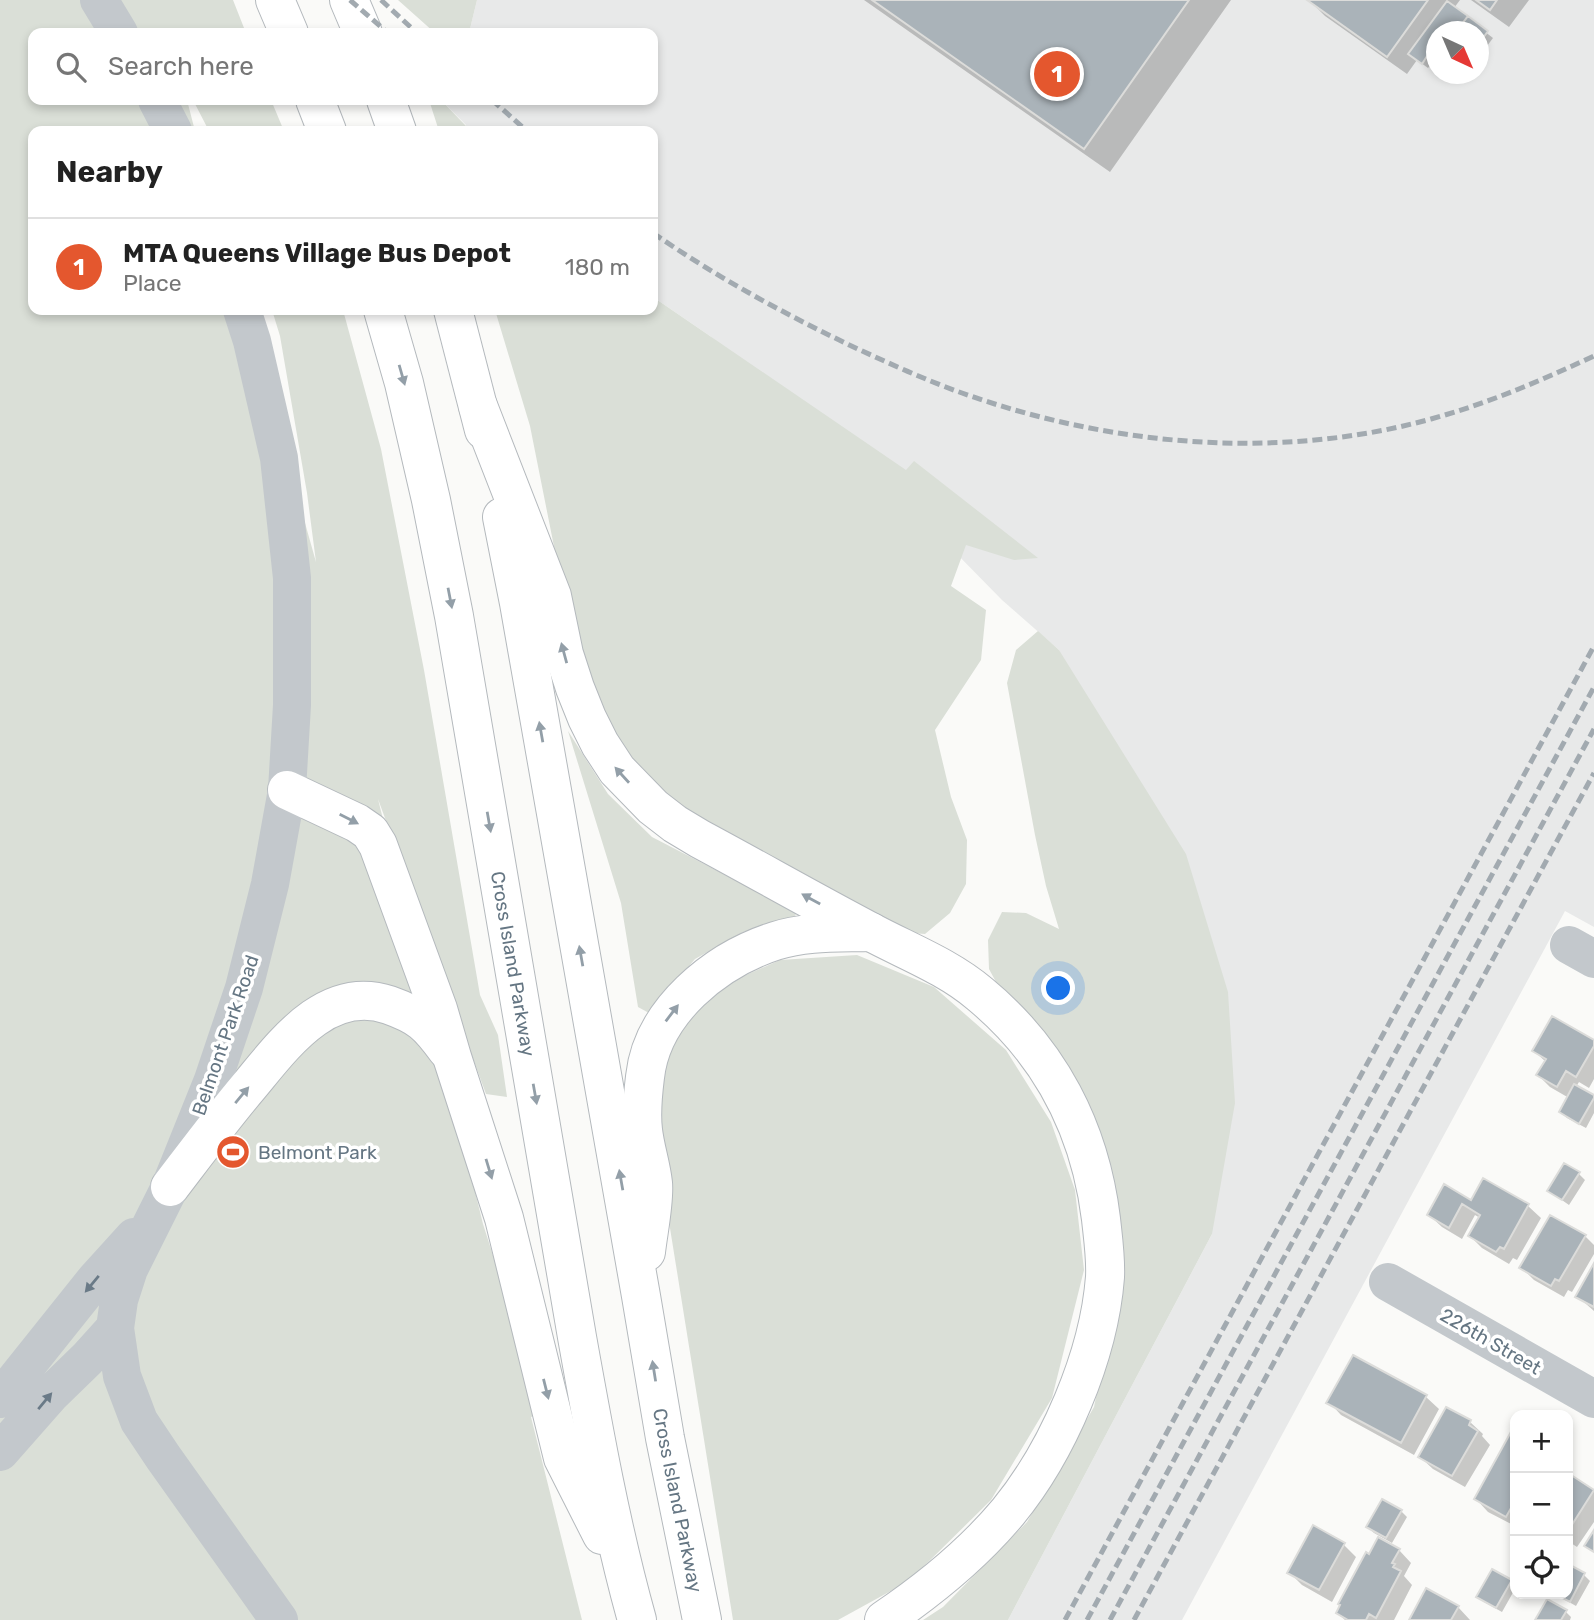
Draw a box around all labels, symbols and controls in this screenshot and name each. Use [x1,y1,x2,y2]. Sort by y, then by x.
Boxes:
north arrow [1426,21,1489,84]
search box [28,28,658,105]
icon: search [52,48,90,86]
pin: 1 [1034,48,1080,100]
text: Search here [108,51,254,82]
text: Nearby [56,154,163,190]
text: MTA Queens Village Bus Depot [123,238,511,269]
text: 1 [73,253,85,281]
text: 180 m [565,253,630,281]
text: Place [123,269,182,297]
one-way arrow [397,365,408,387]
one-way arrow [445,587,456,609]
one-way arrow [558,642,569,664]
one-way arrow [535,721,546,743]
one-way arrow [615,767,631,784]
one-way arrow [484,811,495,833]
one-way arrow [339,813,359,825]
street label: Cross Island Parkway [486,869,540,1058]
one-way arrow [801,893,821,905]
one-way arrow [575,945,586,967]
street label: Belmont Park Road [187,952,264,1118]
your location [1041,971,1075,1005]
one-way arrow [665,1004,679,1022]
one-way arrow [530,1084,541,1106]
one-way arrow [234,1086,249,1103]
sports icon: Belmont Park [214,1133,252,1171]
place label: Belmont Park [258,1141,377,1164]
one-way arrow [485,1158,495,1179]
one-way arrow [615,1169,626,1191]
one-way arrow [85,1275,100,1292]
street label: 226th Street [1436,1303,1546,1380]
one-way arrow [648,1360,659,1382]
one-way arrow [541,1378,552,1400]
one-way arrow [37,1393,52,1410]
street label: Cross Island Parkway [648,1407,707,1595]
map controls [1510,1410,1573,1599]
button: + [1510,1410,1573,1473]
button: − [1510,1473,1573,1536]
button: locate [1510,1536,1573,1599]

